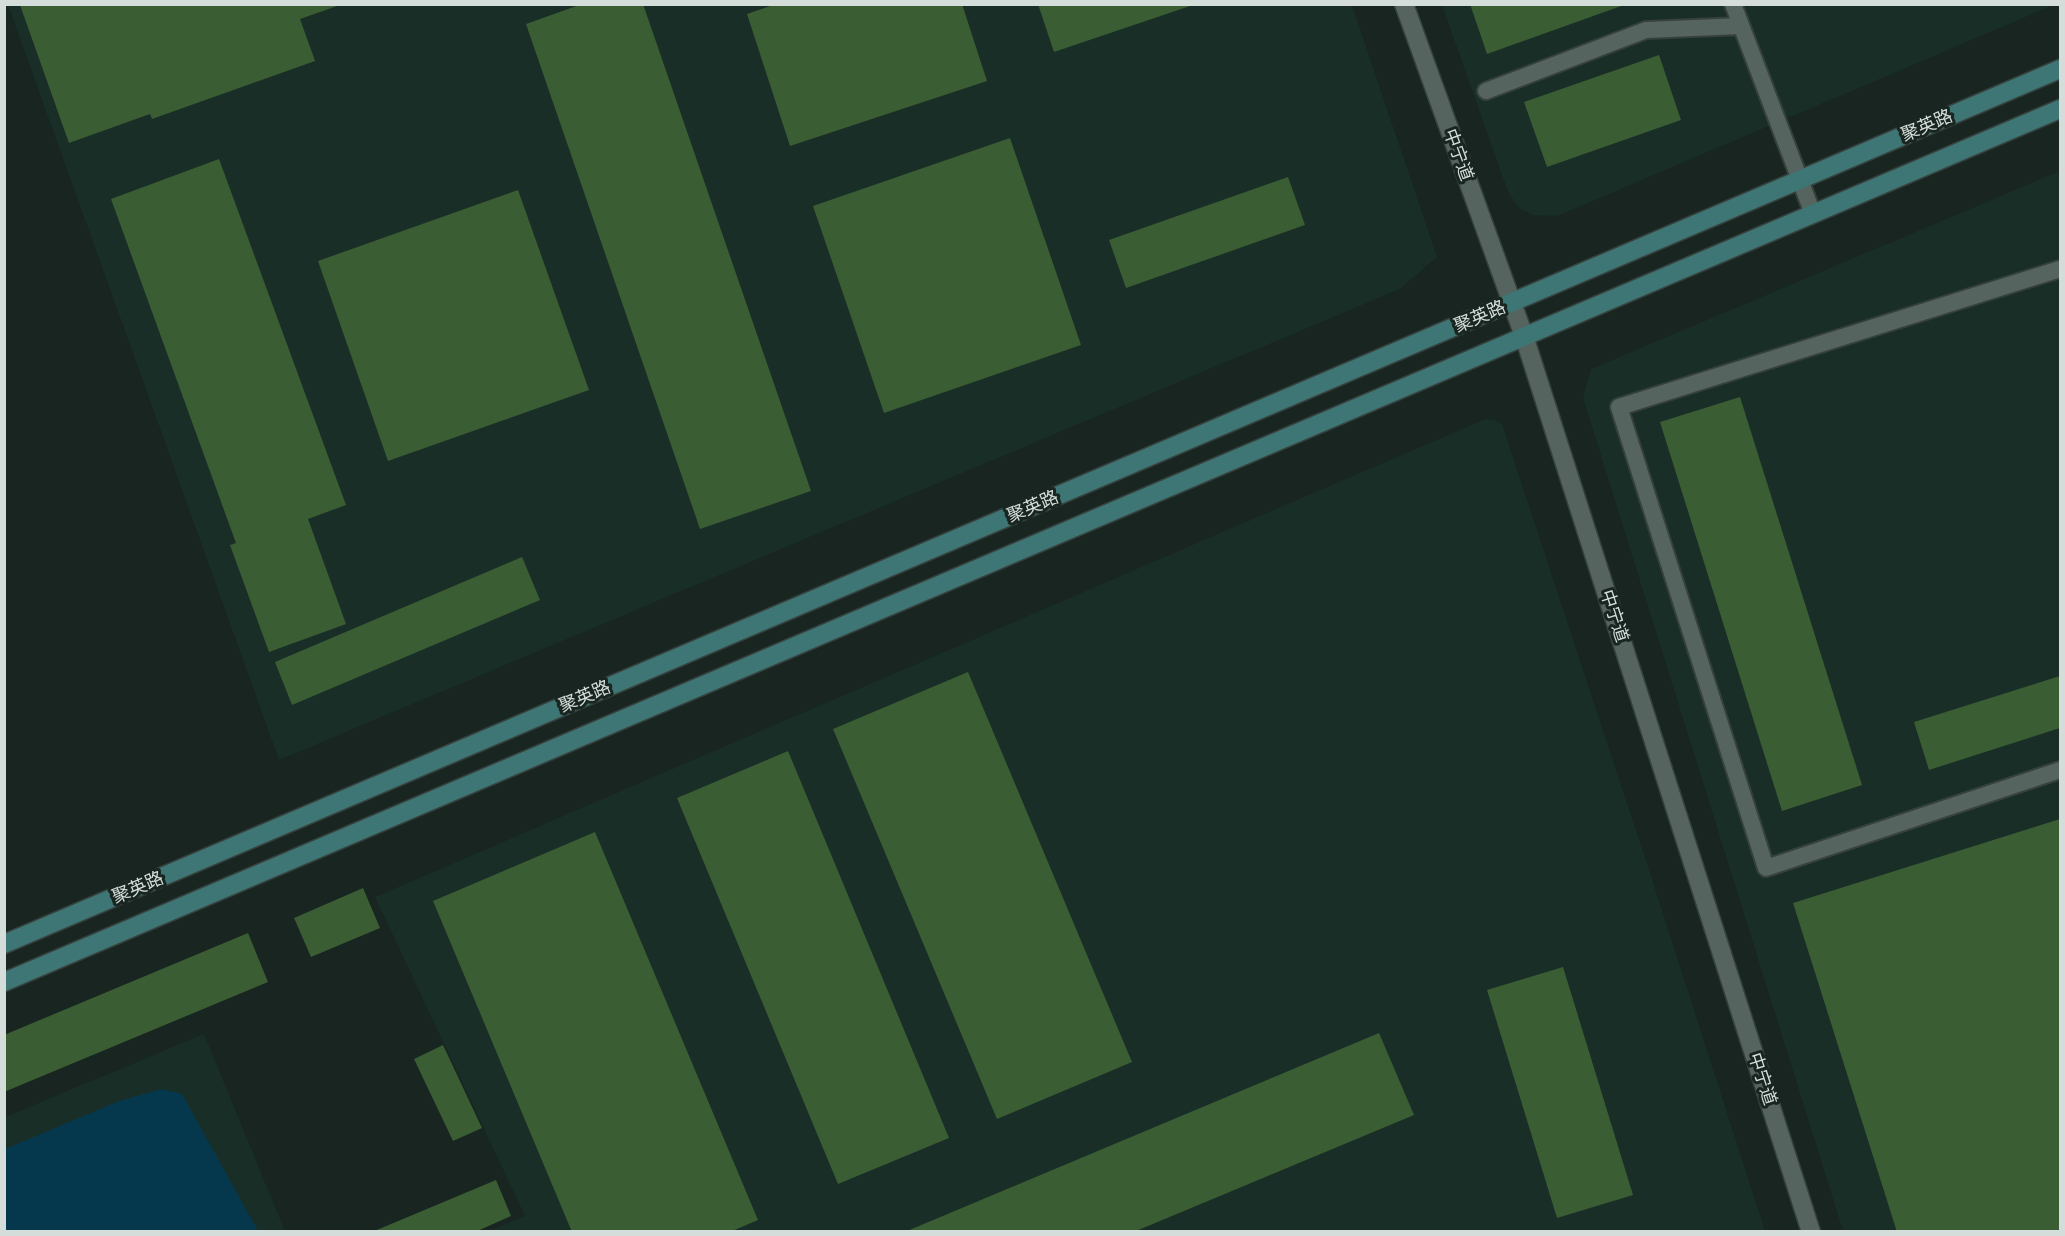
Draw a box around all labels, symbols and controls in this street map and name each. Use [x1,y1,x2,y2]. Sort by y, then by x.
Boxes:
street label: 聚英路 [1898,106,1956,146]
street label: 中宁道 [1439,126,1477,184]
street label: 聚英路 [1451,297,1509,337]
street label: 聚英路 [1004,487,1062,527]
street label: 中宁道 [1595,587,1633,645]
street label: 聚英路 [556,677,614,717]
street label: 聚英路 [109,868,167,908]
street label: 中宁道 [1743,1050,1781,1108]

